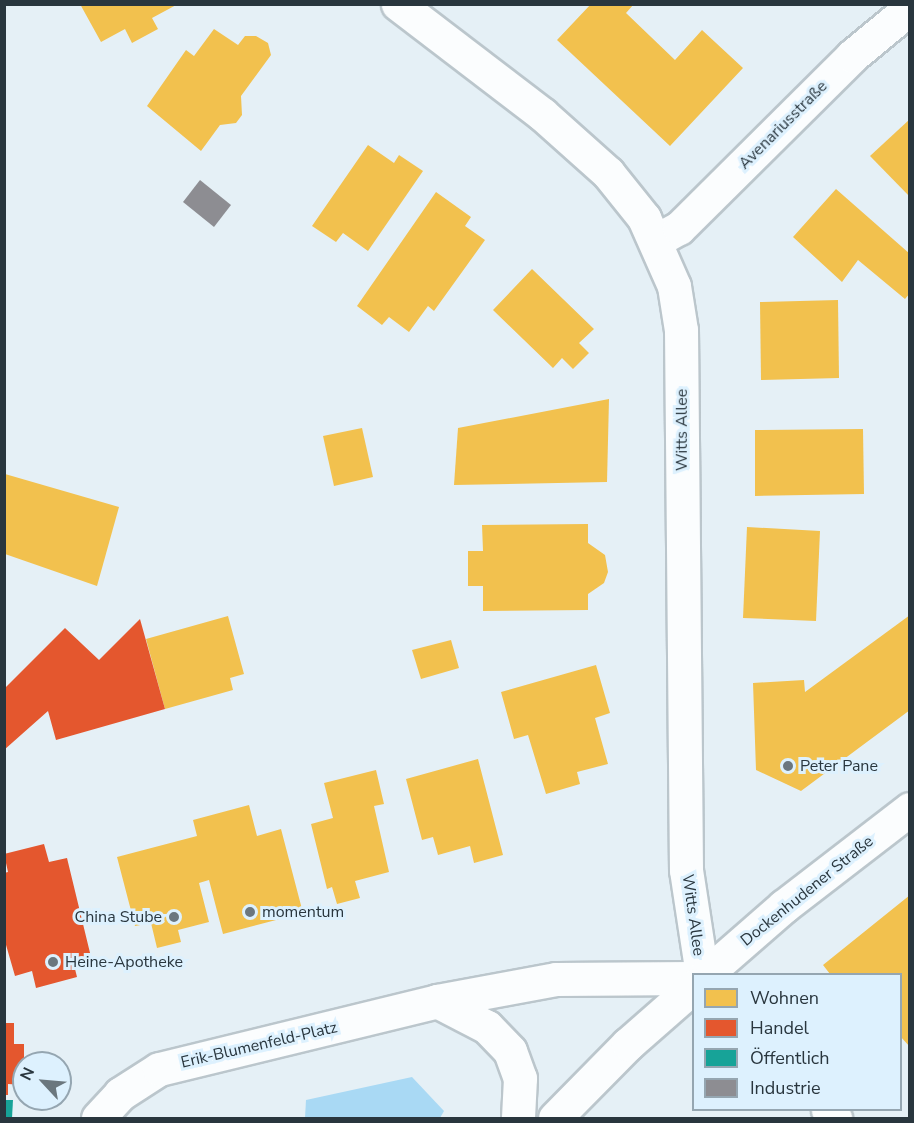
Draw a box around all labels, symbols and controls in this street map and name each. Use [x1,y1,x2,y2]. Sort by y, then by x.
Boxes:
street label: Avenariusstraße [735,77,831,173]
street label: Witts Allee [672,389,692,471]
place label: Peter Pane [800,756,878,776]
marker: Peter Pane [781,759,795,773]
street label: Dockenhudener Straße [737,832,877,950]
street label: Witts Allee [678,873,708,957]
place label: momentum [262,902,344,922]
marker: momentum [243,905,257,919]
place label: China Stube [75,907,162,927]
marker: China Stube [167,910,181,924]
place label: Heine-Apotheke [65,952,183,972]
marker: Heine-Apotheke [46,955,60,969]
legend [692,973,902,1111]
text: Wohnen [750,986,819,1010]
text: Handel [750,1016,809,1040]
street label: Erik-Blumenfeld-Platz [179,1018,339,1072]
text: Öffentlich [750,1046,829,1070]
north arrow [12,1051,72,1111]
text: N [15,1064,40,1084]
text: Industrie [750,1076,821,1100]

